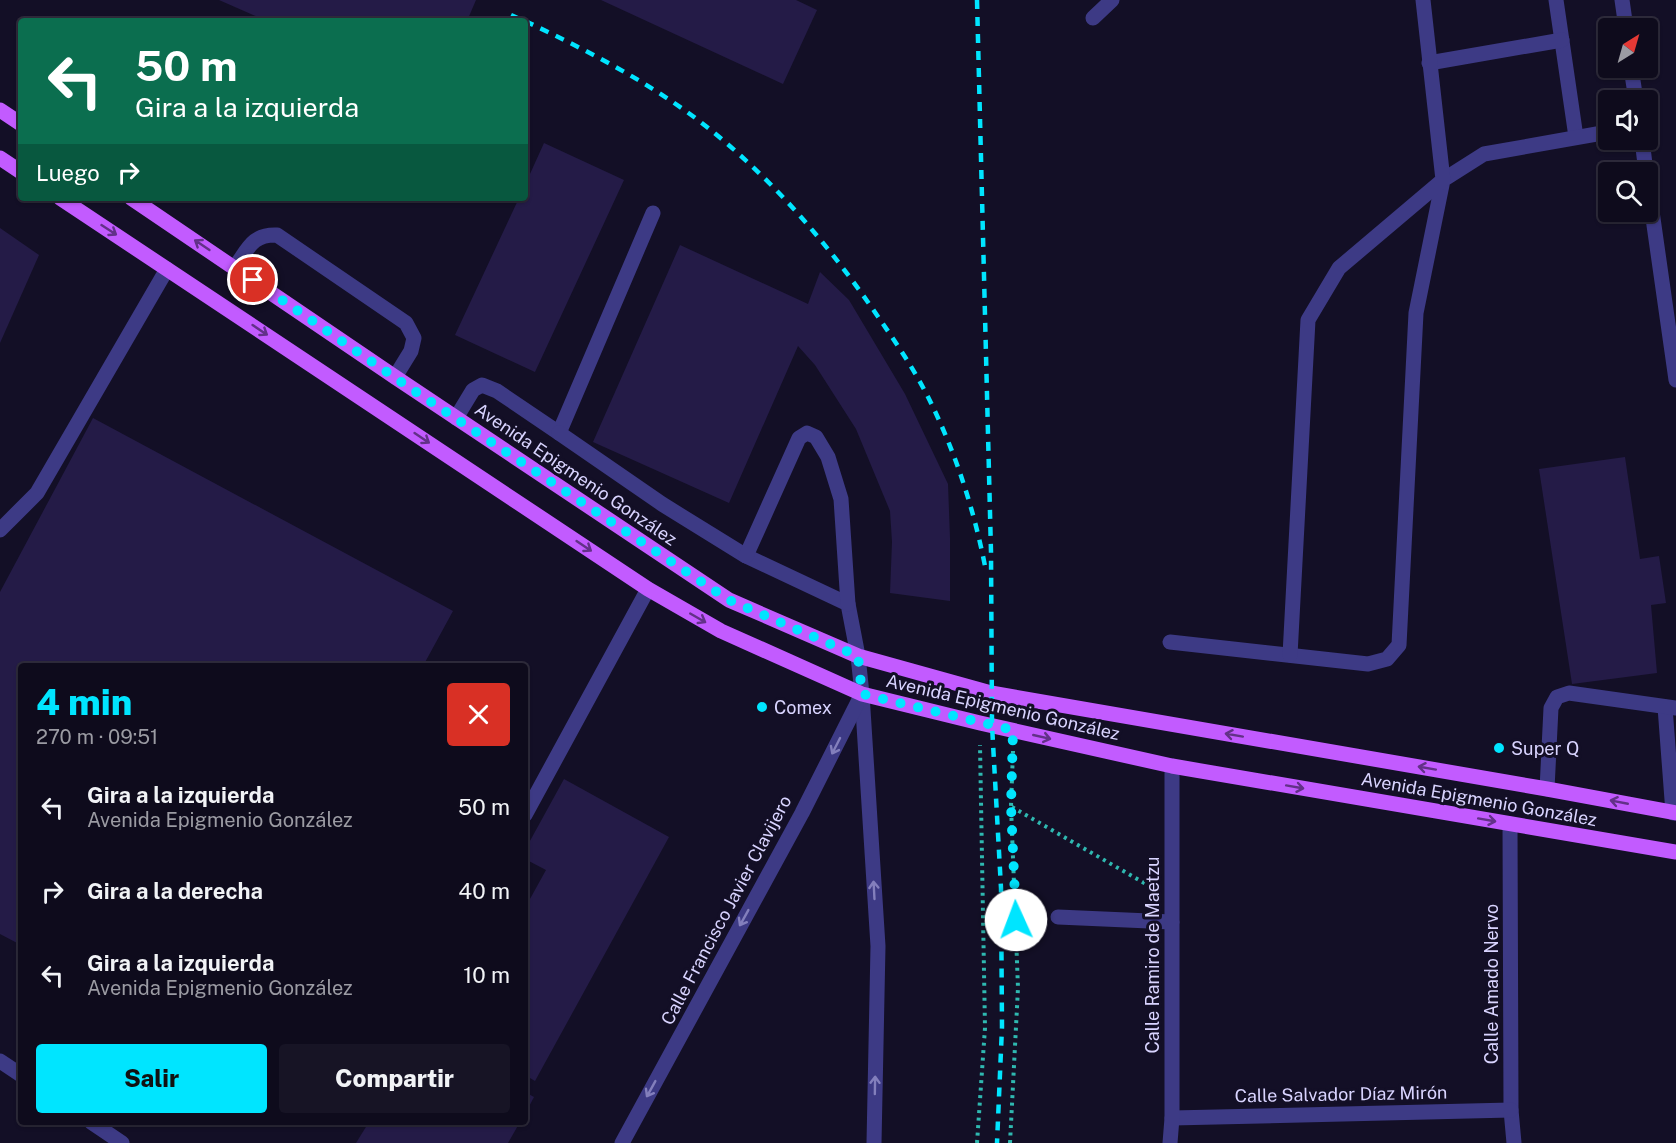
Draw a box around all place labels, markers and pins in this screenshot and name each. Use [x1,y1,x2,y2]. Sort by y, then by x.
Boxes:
pin [227,254,278,305]
place label: Comex [774,697,832,718]
marker: Comex [755,700,769,714]
place label: Super Q [1511,738,1579,759]
marker: Super Q [1492,741,1506,755]

